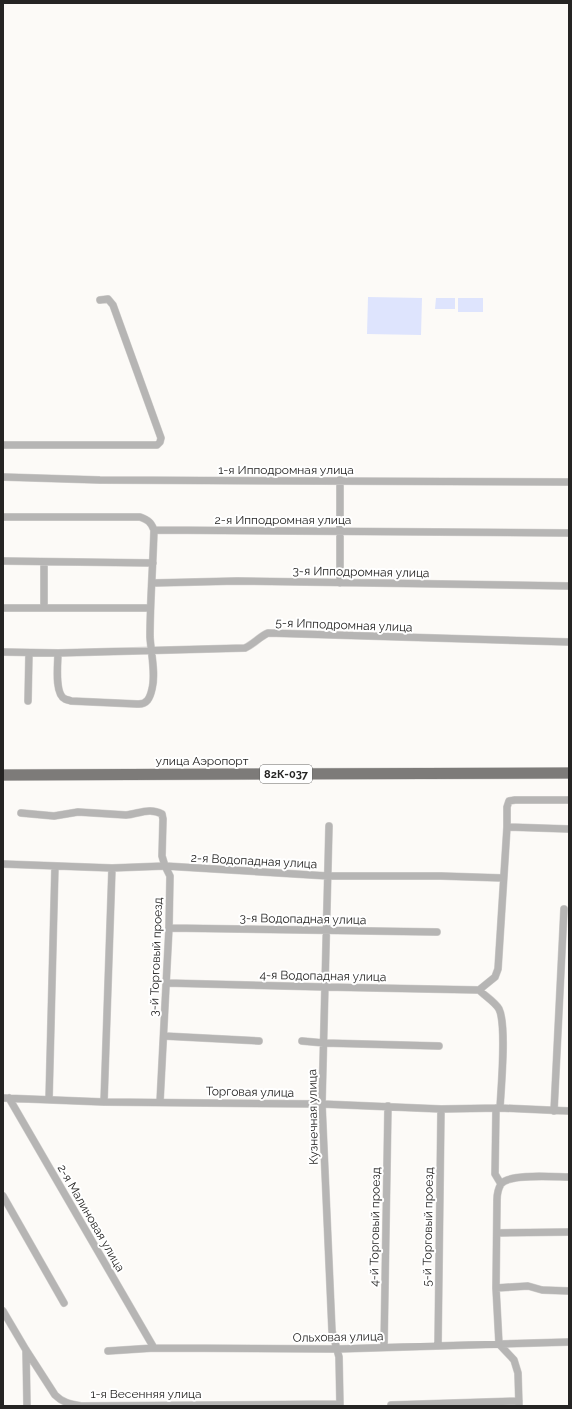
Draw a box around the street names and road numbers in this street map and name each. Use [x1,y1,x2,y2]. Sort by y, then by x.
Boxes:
street label: 1-я Ипподромная улица [218,463,354,477]
street label: 2-я Ипподромная улица [215,513,351,527]
street label: 3-я Ипподромная улица [292,564,430,580]
street label: 5-я Ипподромная улица [275,616,413,634]
street label: улица Аэропорт [156,754,249,768]
road number: 82К-037 [260,765,312,783]
street label: 2-я Водопадная улица [190,851,318,871]
street label: 3-й Торговый проезд [147,897,165,1017]
street label: 3-я Водопадная улица [240,911,366,927]
street label: 4-я Водопадная улица [259,968,387,984]
street label: Кузнечная улица [305,1069,321,1165]
street label: Торговая улица [206,1084,294,1100]
street label: 2-я Малиновая улица [55,1162,127,1274]
street label: 4-й Торговый проезд [367,1167,383,1287]
street label: 5-й Торговый проезд [420,1167,436,1287]
street label: Ольховая улица [293,1329,383,1345]
street label: 1-я Весенняя улица [90,1387,202,1401]

